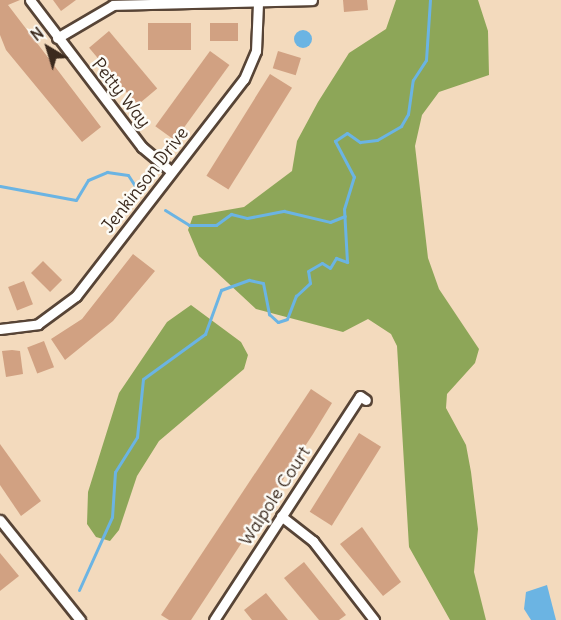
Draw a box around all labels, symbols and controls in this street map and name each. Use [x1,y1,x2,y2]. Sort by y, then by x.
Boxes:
north arrow [18,18,78,78]
text: N [26,23,47,45]
street label: Petty Way [87,54,155,132]
street label: Jenkinson Drive [97,123,193,237]
street label: Walpole Court [235,442,315,550]

